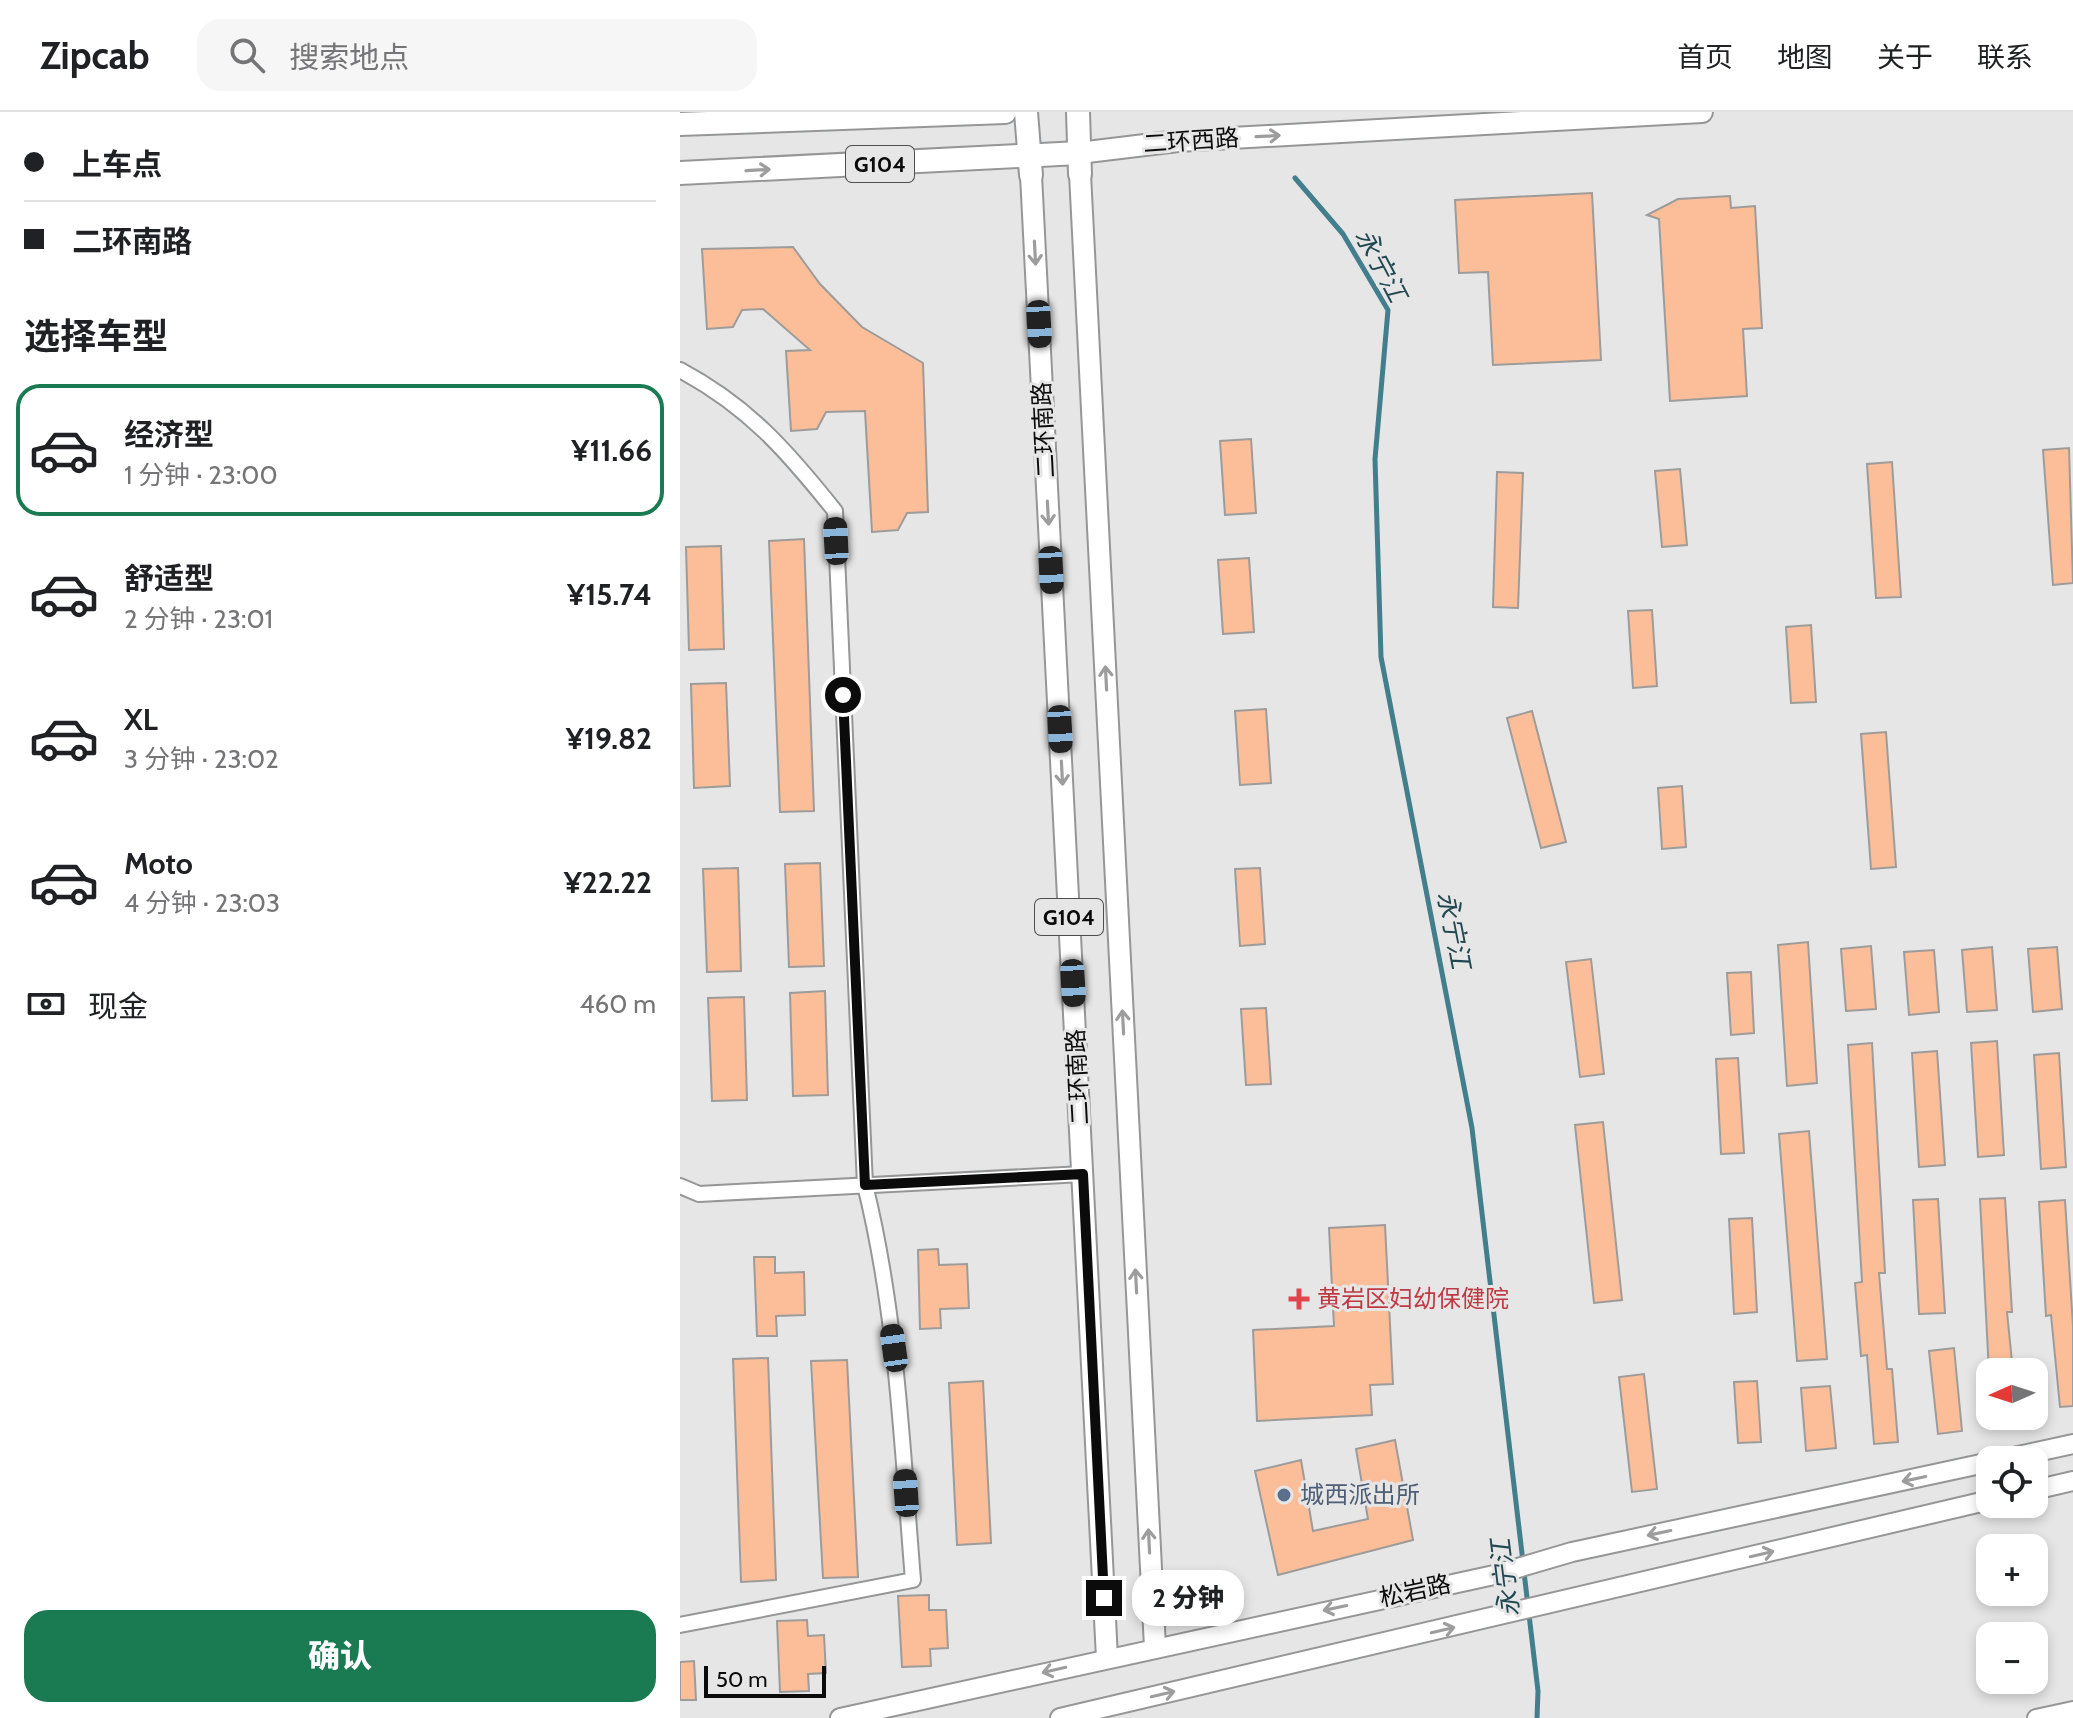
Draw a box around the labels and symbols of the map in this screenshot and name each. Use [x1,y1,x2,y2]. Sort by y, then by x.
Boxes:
street label: 二环西路 [1142,123,1240,158]
one-way arrow [1254,128,1281,143]
road number: G104 [846,146,914,182]
one-way arrow [744,162,771,177]
water label: 永宁江 [1349,223,1415,310]
one-way arrow [1028,239,1043,266]
car [1026,299,1052,349]
street label: 二环南路 [1027,381,1060,479]
one-way arrow [1041,499,1056,526]
car [823,516,849,566]
car [1038,545,1064,595]
one-way arrow [1098,665,1113,692]
route start [825,677,861,713]
car [1047,704,1073,754]
one-way arrow [1055,759,1070,785]
water label: 永宁江 [1431,889,1478,974]
road number: G104 [1035,899,1103,935]
car [1060,958,1086,1008]
one-way arrow [1115,1009,1130,1036]
street label: 二环南路 [1061,1028,1094,1126]
one-way arrow [1128,1268,1143,1295]
place label: 黄岩区妇幼保健院 [1317,1284,1509,1313]
marker: 黄岩区妇幼保健院 [1288,1288,1310,1310]
car [879,1323,909,1373]
north arrow [1976,1358,2048,1430]
car [892,1468,920,1518]
one-way arrow [1901,1472,1927,1487]
place label: 城西派出所 [1300,1480,1420,1509]
marker: 城西派出所 [1275,1486,1293,1504]
one-way arrow [1647,1526,1673,1541]
one-way arrow [1142,1528,1157,1555]
water label: 永宁江 [1484,1534,1526,1619]
one-way arrow [1749,1545,1775,1560]
street label: 松岩路 [1377,1569,1453,1612]
callout: 2 分钟 [1132,1570,1244,1626]
route end [1086,1580,1122,1616]
one-way arrow [1323,1601,1349,1616]
one-way arrow [1430,1621,1456,1636]
scale bar [704,1662,826,1698]
one-way arrow [1042,1663,1067,1678]
one-way arrow [1149,1686,1175,1701]

